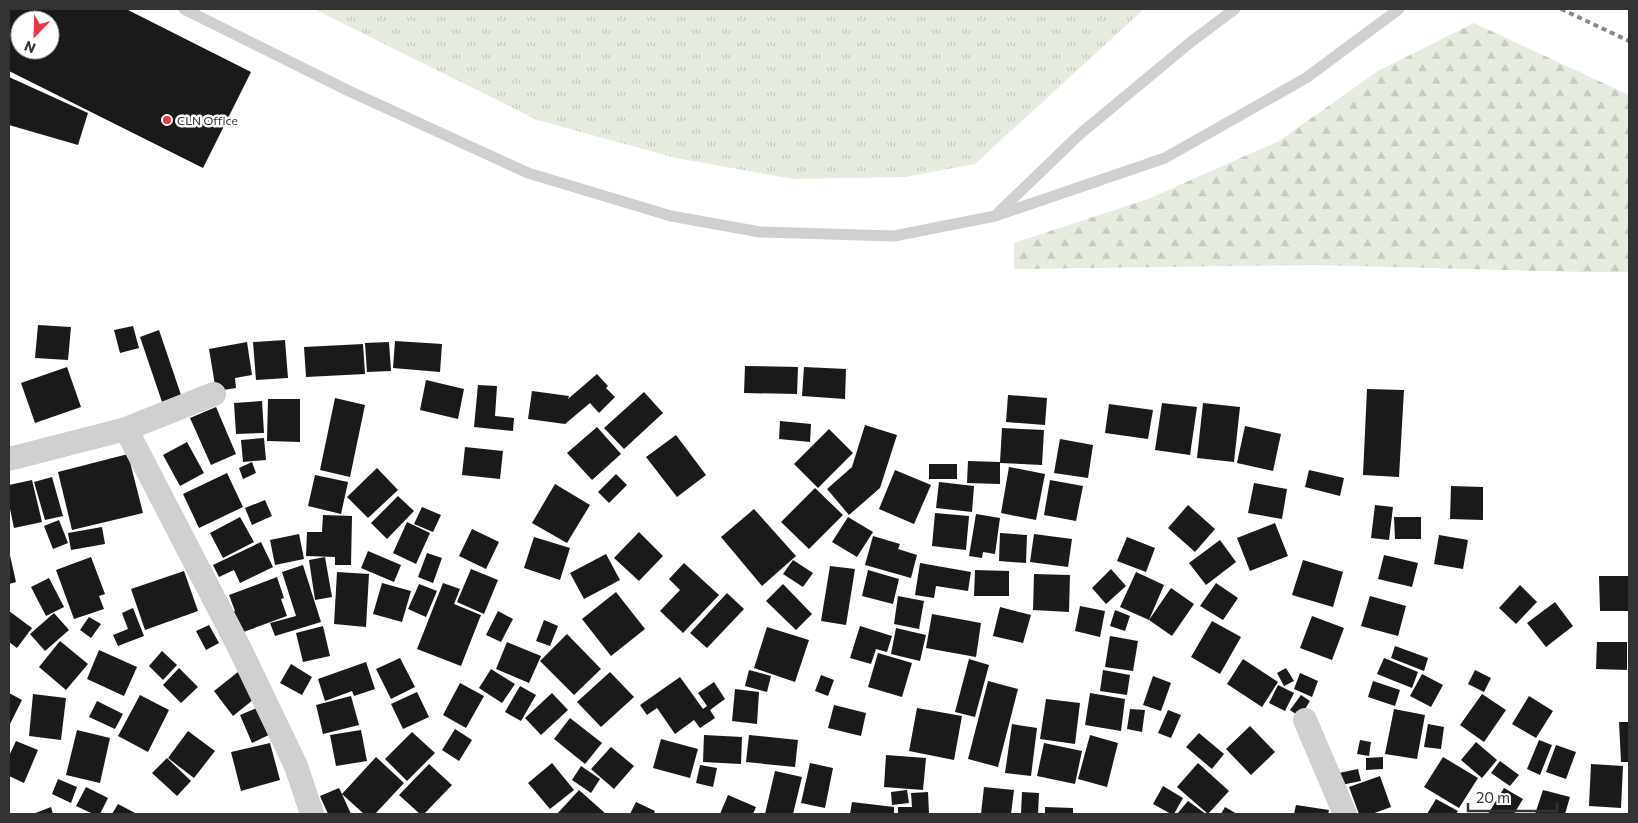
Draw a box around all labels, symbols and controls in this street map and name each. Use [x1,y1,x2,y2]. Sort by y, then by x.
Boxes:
north arrow [10,10,60,60]
text: N [22,38,38,57]
place label: CLN Office [177,113,238,127]
marker: CLN Office [161,114,173,126]
scale bar [1468,780,1557,812]
text: 20 m [1476,788,1510,806]

